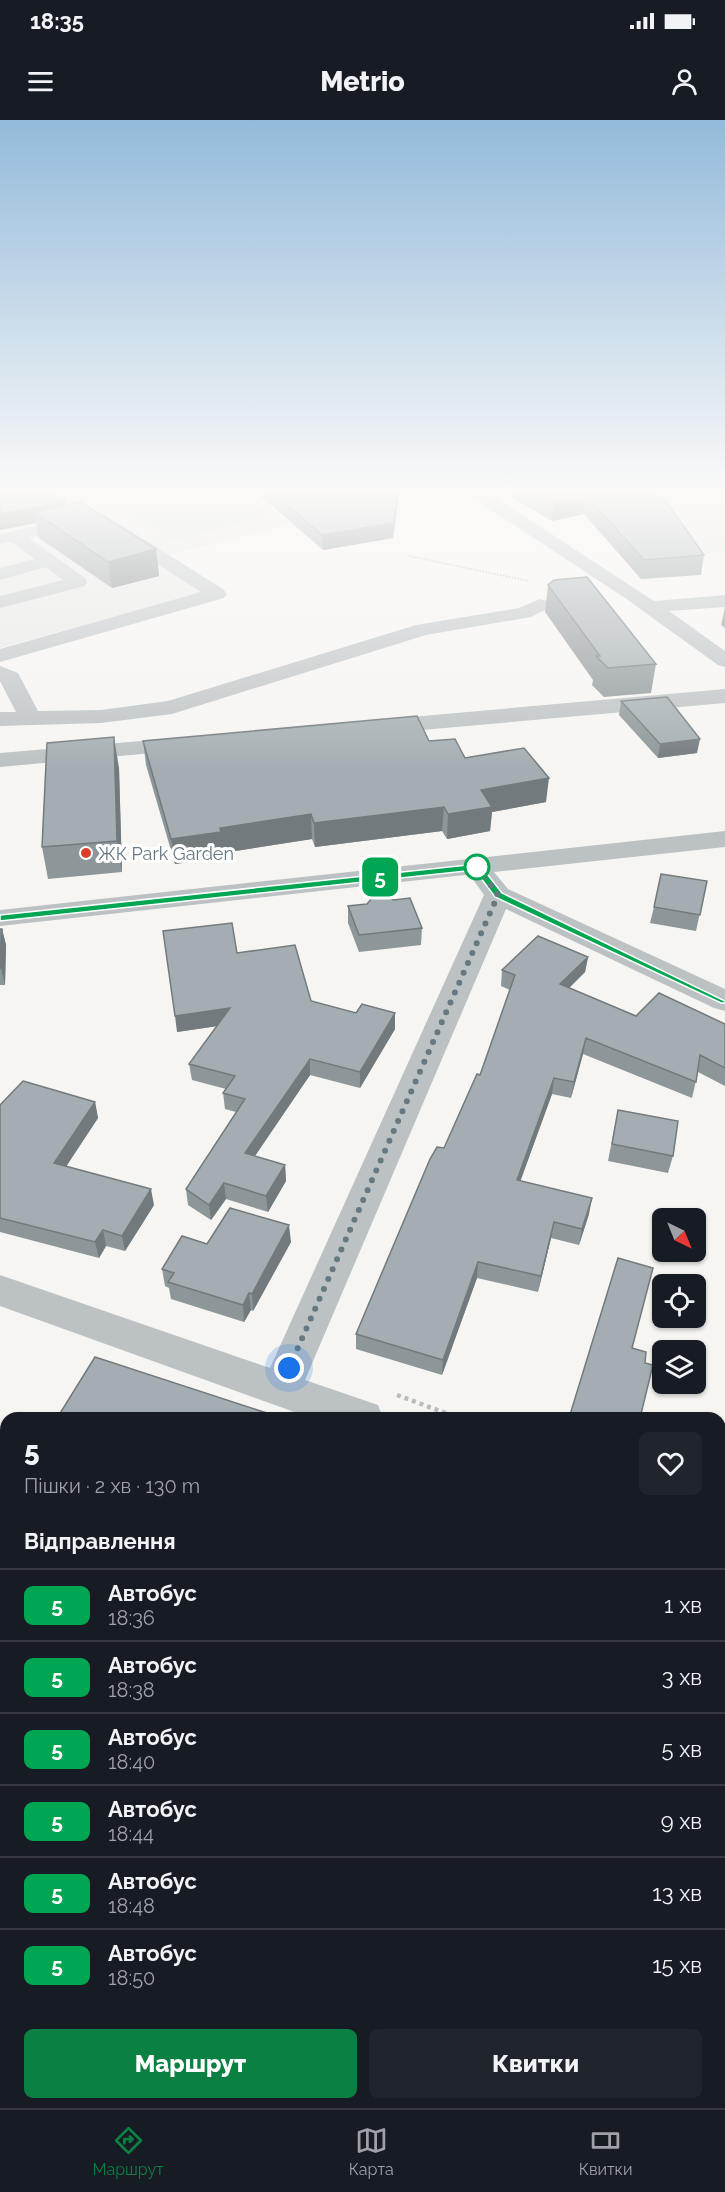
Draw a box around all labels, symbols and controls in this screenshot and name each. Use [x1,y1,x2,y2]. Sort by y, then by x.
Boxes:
text: 18:35 [30,8,84,34]
icon: menu [24,65,57,98]
icon: person [668,65,701,98]
text: Metrio [320,66,405,97]
place label: ЖК Park Garden [98,843,234,864]
marker: ЖК Park Garden [79,846,93,860]
unlabelled marker [464,854,490,880]
line badge: 5 [360,858,400,897]
text: 5 [374,865,386,890]
north arrow [652,1208,706,1262]
map controls [652,1208,706,1394]
button: locate [652,1274,706,1328]
button: layers [652,1340,706,1394]
your location [274,1353,304,1383]
button: heart [639,1432,702,1495]
text: 5 [24,1435,40,1468]
text: Пішки · 2 хв · 130 m [24,1474,200,1498]
text: Відправлення [24,1528,176,1554]
text: Автобус [108,1580,197,1606]
text: 1 хв [664,1592,702,1618]
text: 5 [51,1593,63,1618]
text: 18:36 [108,1606,155,1630]
text: Автобус [108,1652,197,1678]
text: 3 хв [662,1664,702,1690]
text: 5 [51,1665,63,1690]
text: 18:38 [108,1678,155,1702]
text: Автобус [108,1724,197,1750]
text: 5 хв [662,1736,702,1762]
text: 5 [51,1737,63,1762]
text: 18:40 [108,1750,155,1774]
text: Автобус [108,1796,197,1822]
text: 9 хв [661,1808,702,1834]
text: 5 [51,1809,63,1834]
text: 18:44 [108,1822,154,1846]
text: Автобус [108,1868,197,1894]
text: 13 хв [652,1880,702,1906]
text: 5 [51,1881,63,1906]
text: 18:48 [108,1894,155,1918]
text: Автобус [108,1940,197,1966]
text: 15 хв [652,1952,702,1978]
text: 5 [51,1953,63,1978]
text: 18:50 [108,1966,155,1990]
button: Маршрут [24,2029,357,2098]
button: Квитки [369,2029,702,2098]
tab: Маршрут [93,2124,164,2179]
tab: Карта [349,2124,394,2179]
tab: Квитки [579,2124,632,2179]

